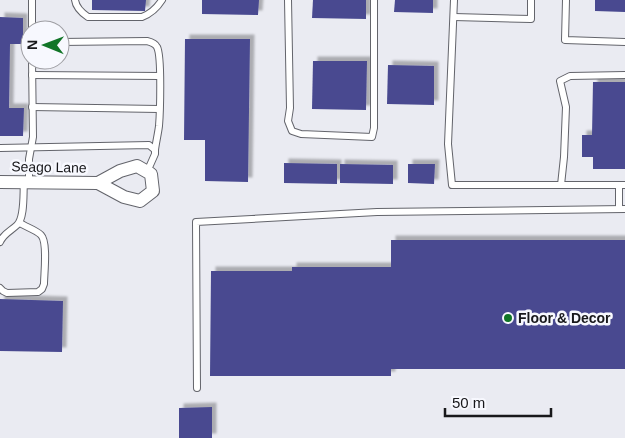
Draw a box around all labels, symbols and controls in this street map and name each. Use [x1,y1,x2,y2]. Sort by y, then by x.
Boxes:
north arrow [20,20,70,70]
text: N [24,40,40,50]
street label: Seago Lane [11,158,87,176]
place label: Floor & Decor [518,310,611,326]
marker: Floor & Decor [502,312,514,324]
scale bar [445,386,551,418]
text: 50 m [452,394,485,411]

